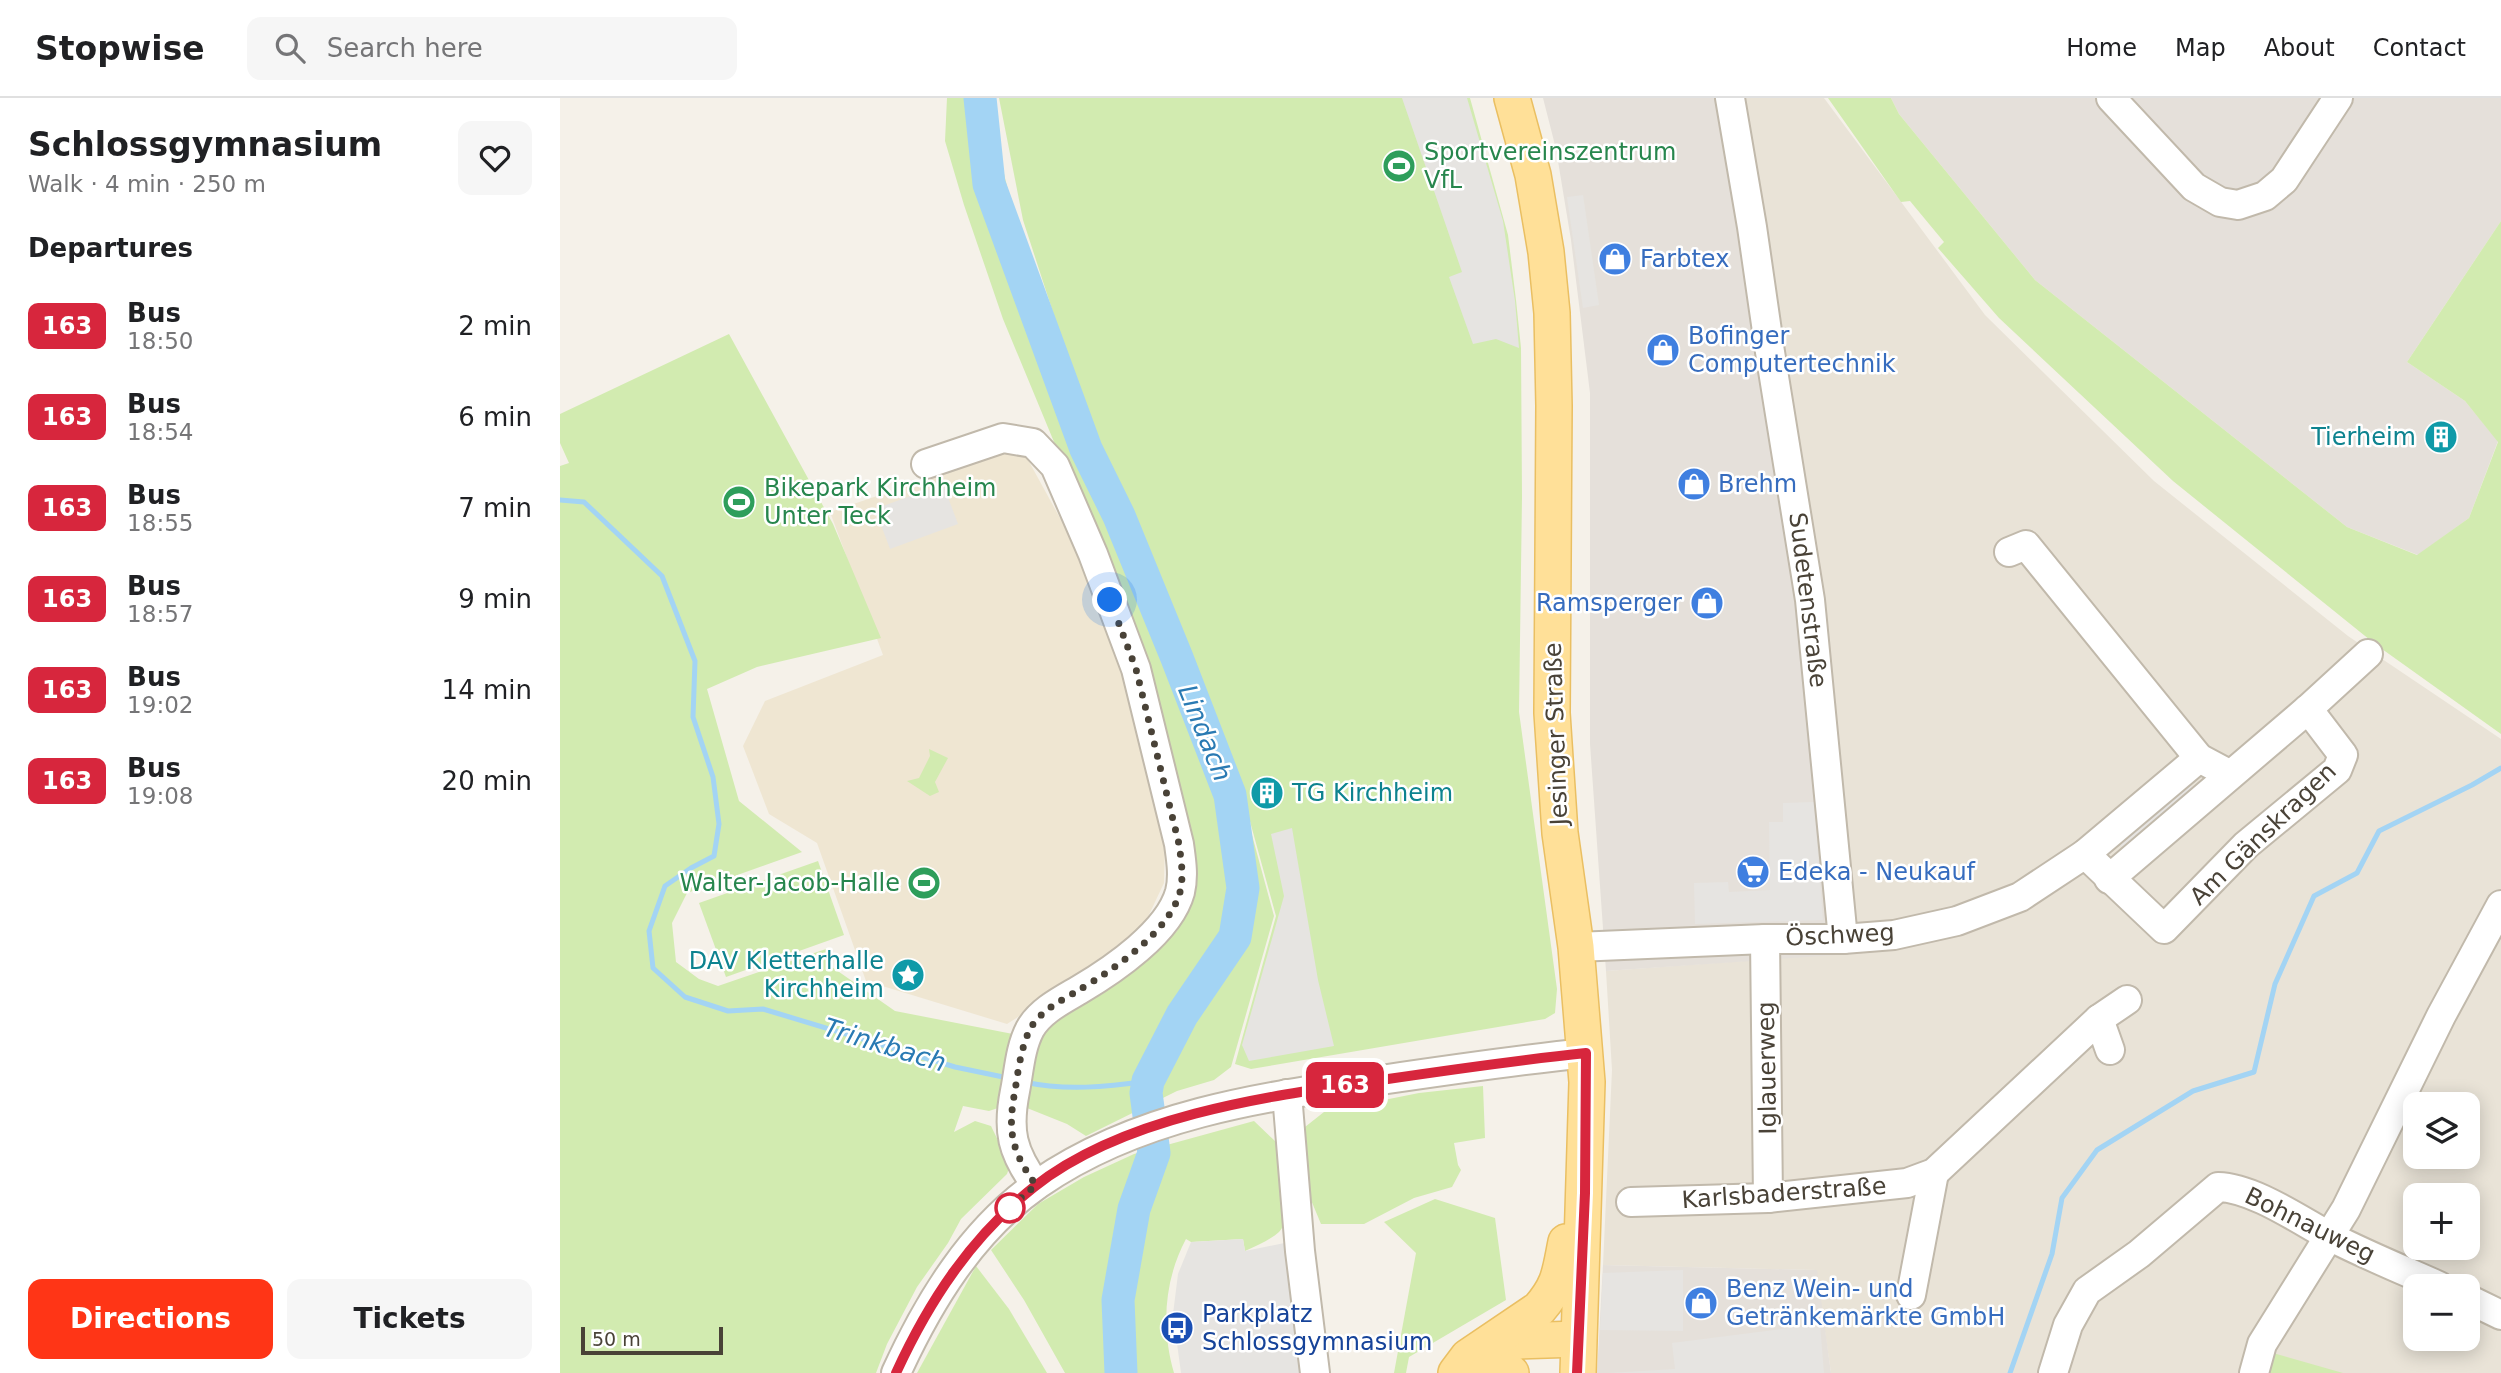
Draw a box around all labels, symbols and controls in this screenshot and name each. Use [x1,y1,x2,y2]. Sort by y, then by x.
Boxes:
search box [247,17,737,80]
text: Stopwise [35,29,205,68]
icon: search [271,29,309,67]
text: Search here [327,33,483,63]
text: Home [2066,34,2137,62]
text: Map [2175,34,2226,62]
text: About [2264,34,2335,62]
text: Contact [2373,34,2466,62]
button: heart [458,121,532,195]
text: Schlossgymnasium [28,125,382,164]
place label: Sportvereinszentrum VfL [1424,138,1676,194]
sports icon: Sportvereinszentrum VfL [1380,147,1418,185]
text: Walk · 4 min · 250 m [28,171,266,197]
text: Departures [28,233,193,263]
shop icon: Farbtex [1596,240,1634,278]
place label: Farbtex [1640,245,1729,273]
text: Bus [127,298,181,328]
text: 2 min [458,311,532,341]
text: 163 [42,312,92,340]
place label: Bofinger Computertechnik [1688,322,1896,378]
text: 18:50 [127,328,193,354]
shop icon: Bofinger Computertechnik [1644,331,1682,369]
text: Bus [127,389,181,419]
text: 6 min [458,402,532,432]
text: 163 [42,403,92,431]
building icon: Tierheim [2422,418,2460,456]
text: 18:54 [127,419,193,445]
place label: Tierheim [2310,423,2416,451]
shop icon: Brehm [1675,465,1713,503]
place label: Brehm [1718,470,1797,498]
place label: Bikepark Kirchheim Unter Teck [764,474,996,530]
text: Bus [127,480,181,510]
sports icon: Bikepark Kirchheim Unter Teck [720,483,758,521]
text: 7 min [458,493,532,523]
text: 163 [42,494,92,522]
text: 18:55 [127,510,193,536]
street label: Sudetenstraße [1783,511,1833,689]
text: Bus [127,571,181,601]
your location [1092,582,1127,617]
text: 9 min [458,584,532,614]
shop icon: Ramsperger [1688,584,1726,622]
text: 163 [42,585,92,613]
place label: Ramsperger [1536,589,1682,617]
text: 18:57 [127,601,193,627]
street label: Jesinger Straße [1539,642,1573,828]
text: Bus [127,662,181,692]
text: 14 min [442,675,532,705]
text: 163 [42,676,92,704]
water label: Lindach [1172,680,1238,786]
text: 19:02 [127,692,193,718]
text: Bus [127,753,181,783]
street label: Am Gänskragen [2184,757,2342,911]
text: 20 min [442,766,532,796]
text: 163 [42,767,92,795]
building icon: TG Kirchheim [1248,774,1286,812]
place label: TG Kirchheim [1291,779,1453,807]
text: 19:08 [127,783,193,809]
supermarket icon: Edeka - Neukauf [1734,853,1772,891]
place label: Edeka - Neukauf [1778,858,1976,886]
sports icon: Walter-Jacob-Halle [905,864,943,902]
place label: Walter-Jacob-Halle [680,869,900,897]
street label: Öschweg [1785,917,1895,952]
place label: DAV Kletterhalle Kirchheim [689,947,884,1003]
place icon: DAV Kletterhalle Kirchheim [889,956,927,994]
street label: Iglauerweg [1752,1001,1782,1135]
water label: Trinkbach [820,1012,950,1078]
line badge: 163 [1305,1062,1385,1108]
text: 163 [1320,1071,1370,1099]
map controls [2403,1092,2480,1351]
button: layers [2403,1092,2480,1169]
street label: Karlsbaderstraße [1681,1172,1887,1214]
street label: Bohnauweg [2240,1181,2380,1269]
button: + [2403,1183,2480,1260]
unlabelled marker [995,1193,1025,1223]
button: − [2403,1274,2480,1351]
place label: Benz Wein- und Getränkemärkte GmbH [1726,1275,2005,1331]
button: Directions [28,1279,273,1359]
button: Tickets [287,1279,532,1359]
shop icon: Benz Wein- und Getränkemärkte GmbH [1682,1284,1720,1322]
place label: Parkplatz Schlossgymnasium [1202,1300,1433,1356]
bus stop icon: Parkplatz Schlossgymnasium [1158,1309,1196,1347]
scale bar [581,1324,723,1356]
text: 50 m [592,1328,641,1350]

